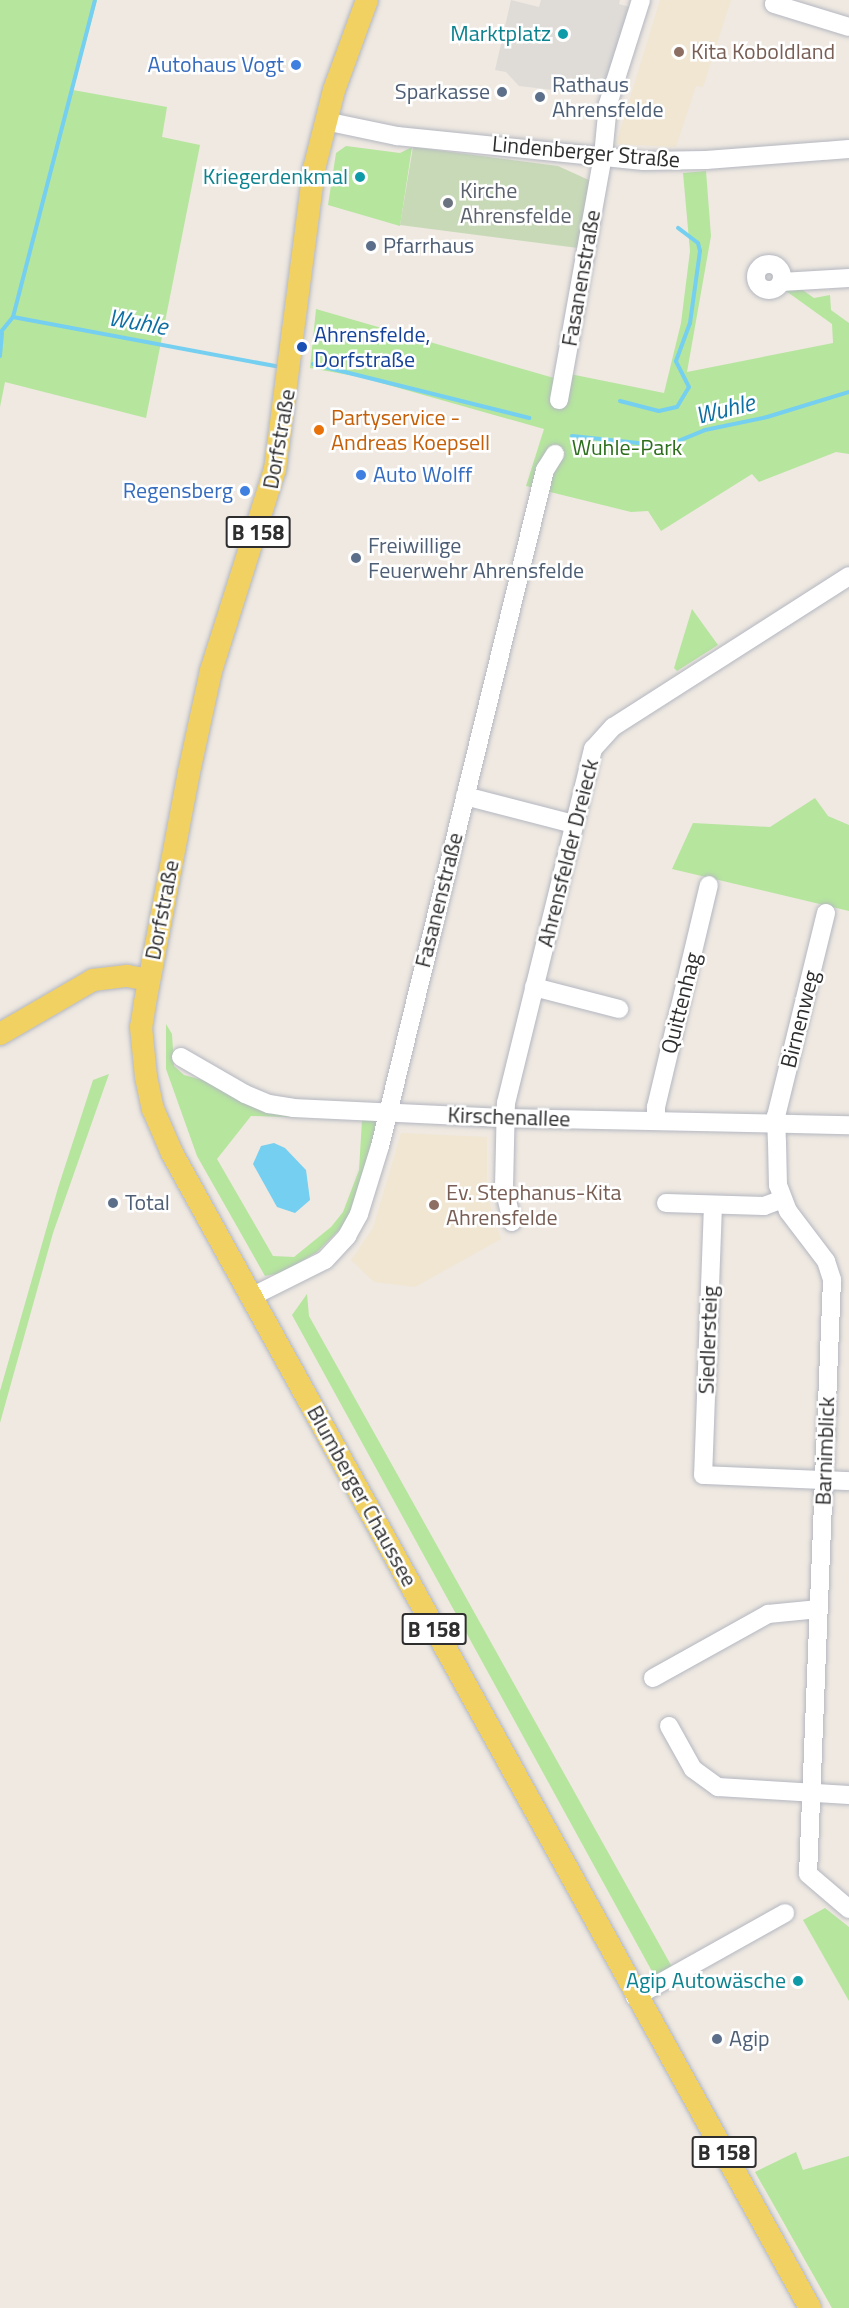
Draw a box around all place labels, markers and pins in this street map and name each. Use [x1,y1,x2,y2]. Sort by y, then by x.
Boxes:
place label: Marktplatz [450,21,551,47]
marker: Marktplatz [556,27,570,41]
place label: Kita Koboldland [691,39,835,65]
marker: Kita Koboldland [672,45,686,59]
place label: Autohaus Vogt [148,52,284,78]
marker: Autohaus Vogt [289,58,303,72]
place label: Rathaus Ahrensfelde [552,71,663,122]
place label: Sparkasse [395,79,490,105]
marker: Sparkasse [495,85,509,99]
marker: Rathaus Ahrensfelde [533,90,547,104]
place label: Kriegerdenkmal [203,164,348,190]
marker: Kriegerdenkmal [353,170,367,184]
place label: Kirche Ahrensfelde [460,177,571,228]
marker: Kirche Ahrensfelde [441,196,455,210]
place label: Pfarrhaus [383,233,474,259]
marker: Pfarrhaus [364,239,378,253]
place label: Ahrensfelde, Dorfstraße [314,321,430,372]
marker: Ahrensfelde, Dorfstraße [295,340,309,354]
place label: Partyservice - Andreas Koepsell [331,404,490,456]
marker: Partyservice - Andreas Koepsell [312,423,326,437]
place label: Auto Wolff [373,462,472,488]
marker: Auto Wolff [354,468,368,482]
place label: Regensberg [123,478,233,504]
marker: Regensberg [238,484,252,498]
place label: Freiwillige Feuerwehr Ahrensfelde [368,532,584,584]
marker: Freiwillige Feuerwehr Ahrensfelde [349,551,363,565]
place label: Ev. Stephanus-Kita Ahrensfelde [446,1179,622,1230]
place label: Total [125,1190,170,1216]
marker: Total [106,1196,120,1210]
marker: Ev. Stephanus-Kita Ahrensfelde [427,1198,441,1212]
place label: Agip Autowäsche [626,1968,786,1994]
marker: Agip Autowäsche [791,1974,805,1988]
place label: Agip [729,2026,770,2052]
marker: Agip [710,2032,724,2046]

